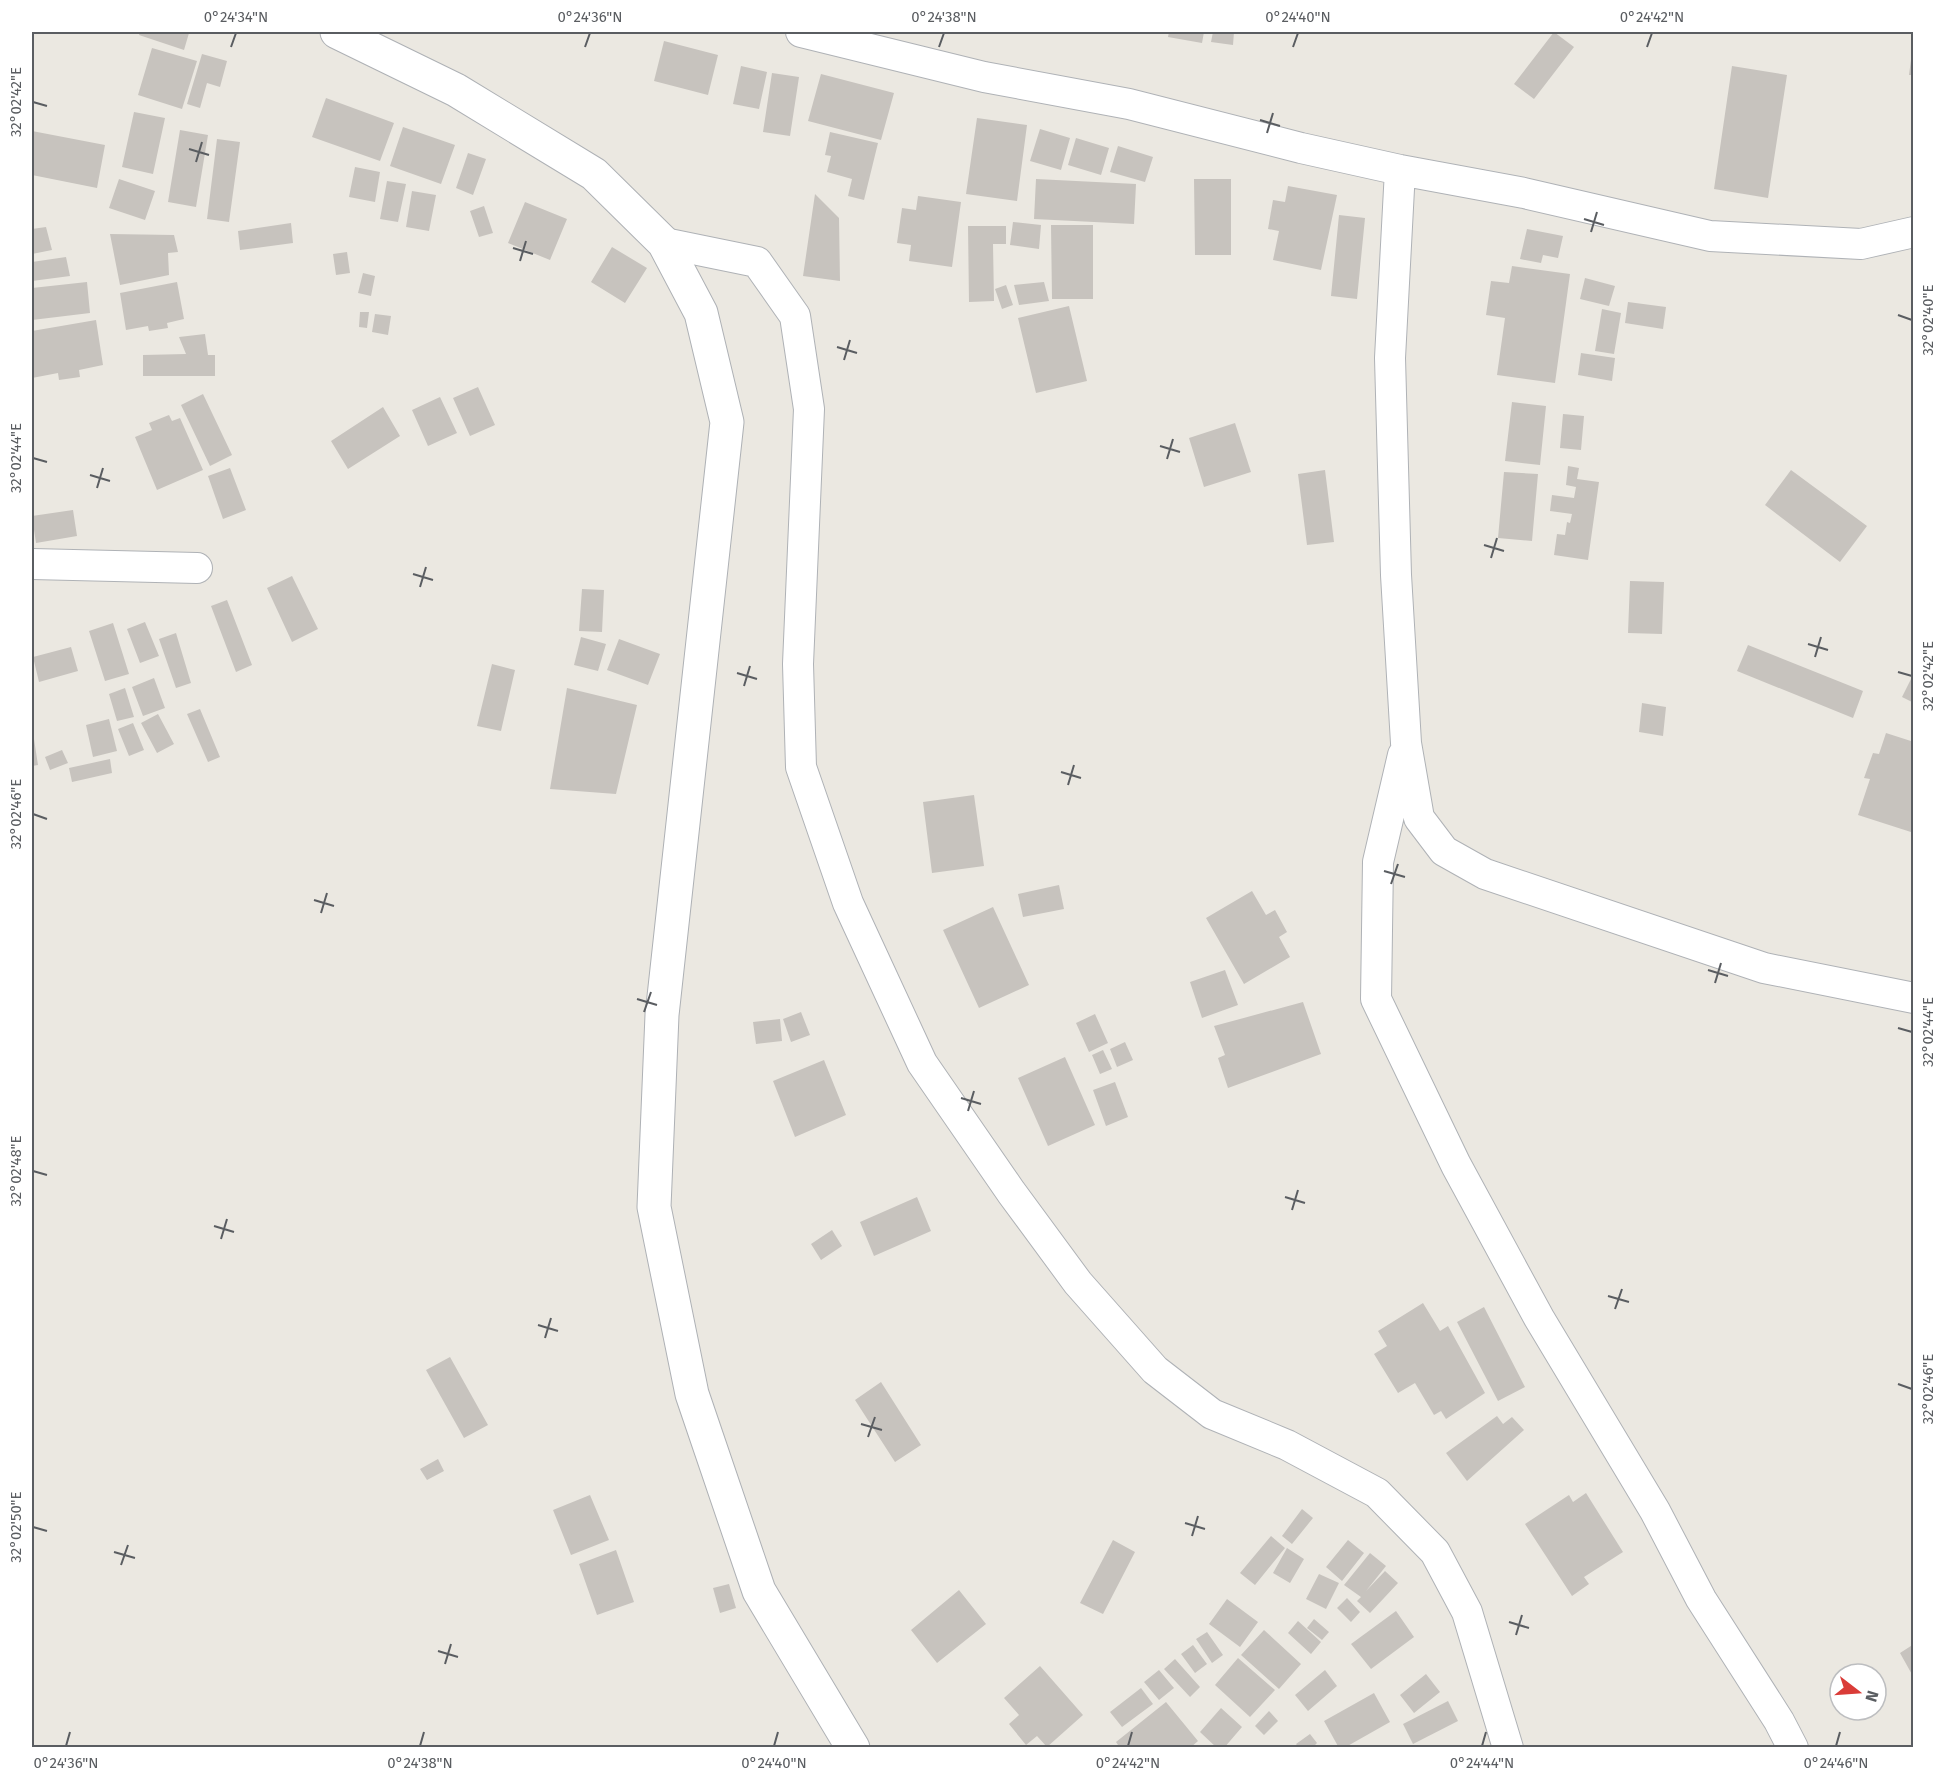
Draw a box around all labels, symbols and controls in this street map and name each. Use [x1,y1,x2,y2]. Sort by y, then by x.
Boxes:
text: 0°24'34"N [204,8,268,26]
text: 0°24'36"N [557,8,623,26]
text: 0°24'38"N [911,8,977,26]
text: 0°24'40"N [1265,8,1331,26]
text: 0°24'42"N [1620,8,1684,26]
text: 32°02'42"E [7,67,25,137]
text: 32°02'40"E [1919,284,1937,356]
text: 32°02'44"E [7,423,25,493]
text: 32°02'42"E [1919,641,1937,711]
text: 32°02'46"E [7,779,25,849]
text: 32°02'44"E [1919,997,1937,1067]
text: 32°02'48"E [7,1136,25,1206]
text: 32°02'46"E [1919,1354,1937,1424]
text: 32°02'50"E [7,1491,25,1563]
north arrow [1828,1662,1888,1722]
text: N [1861,1688,1883,1704]
text: 0°24'36"N [33,1754,99,1772]
text: 0°24'38"N [387,1754,453,1772]
text: 0°24'40"N [741,1754,807,1772]
text: 0°24'42"N [1096,1754,1160,1772]
text: 0°24'44"N [1450,1754,1514,1772]
text: 0°24'46"N [1803,1754,1869,1772]

